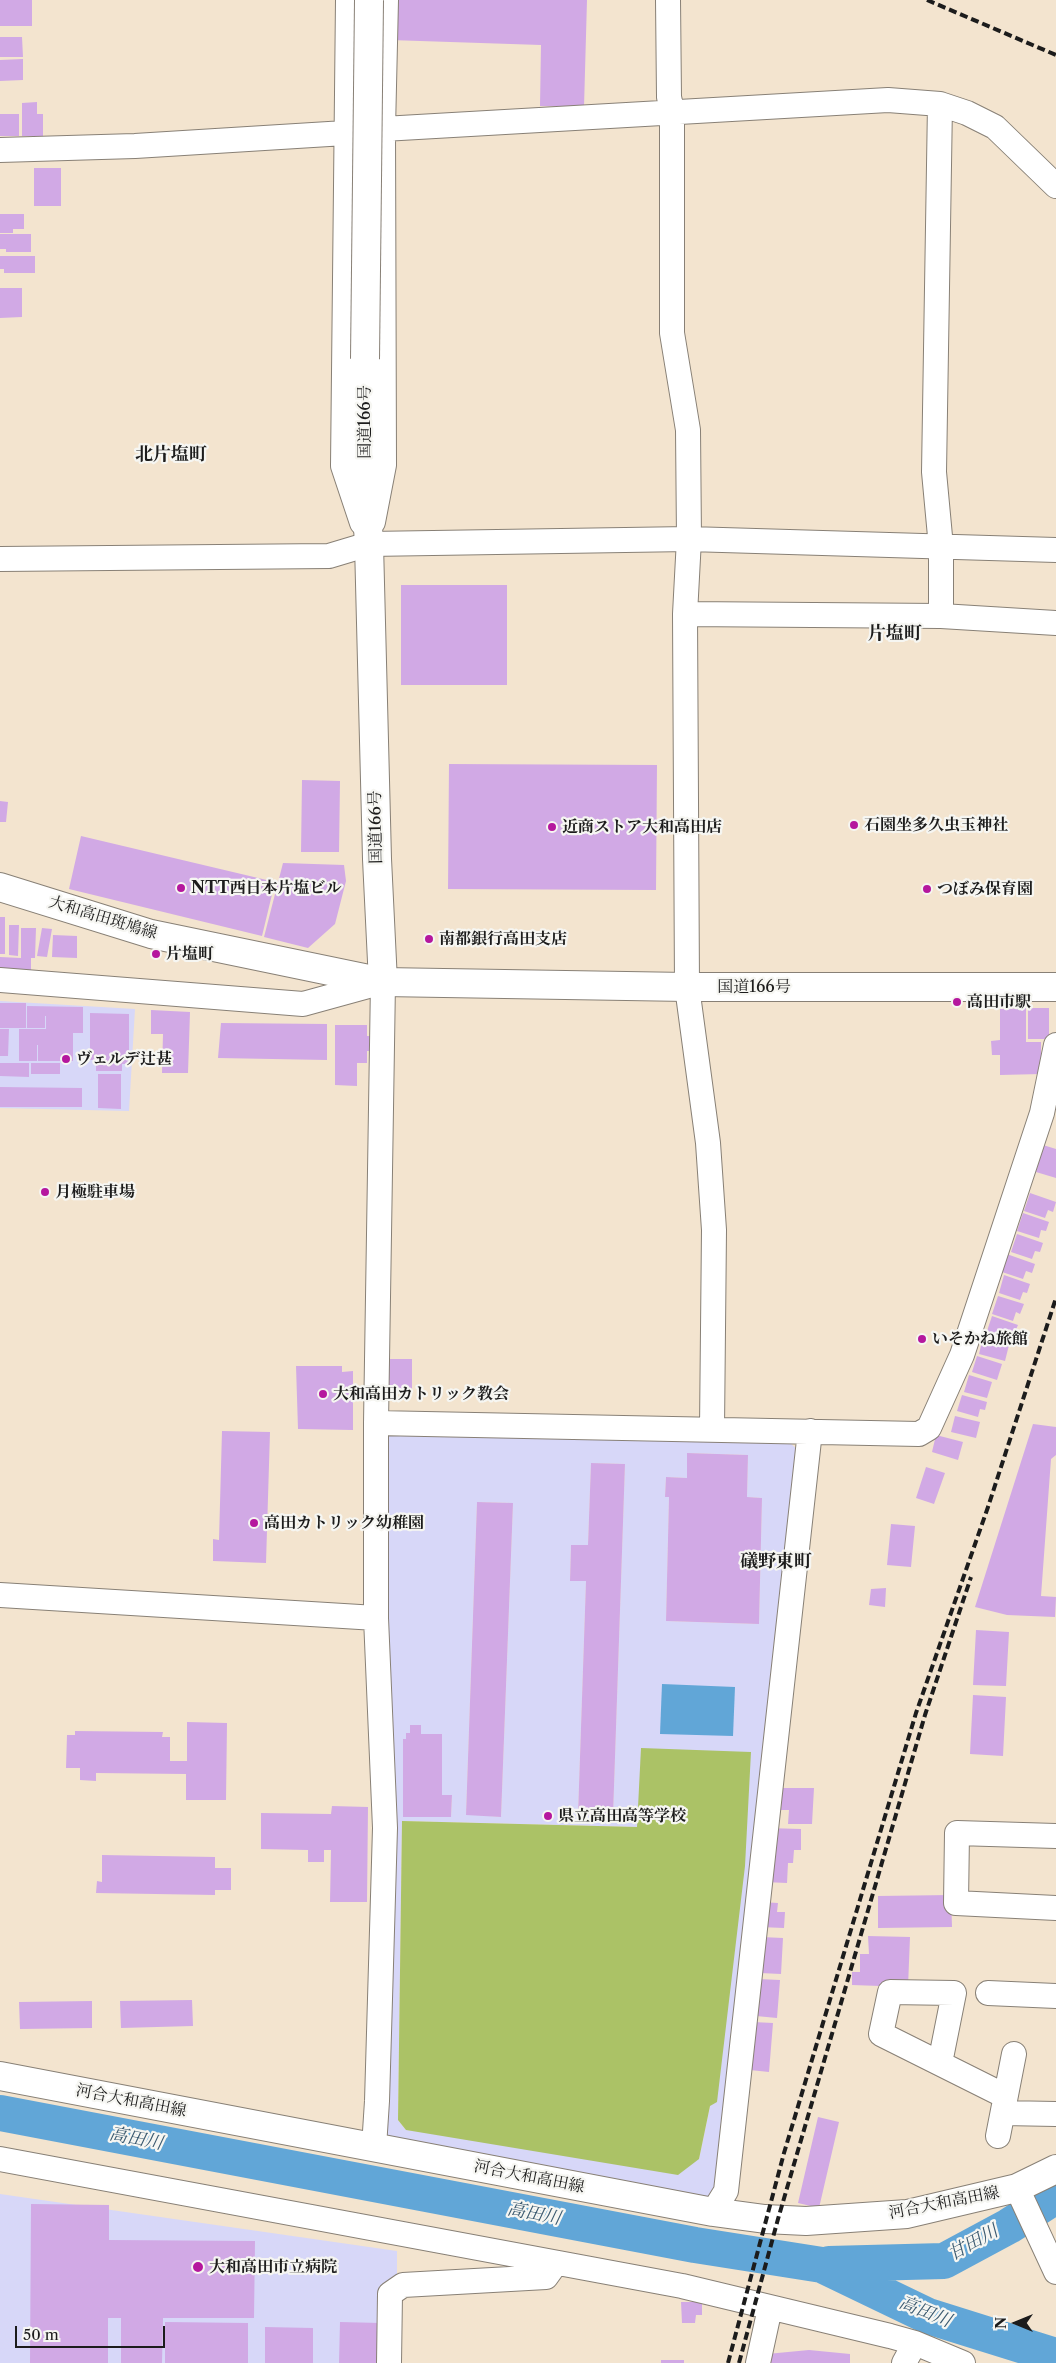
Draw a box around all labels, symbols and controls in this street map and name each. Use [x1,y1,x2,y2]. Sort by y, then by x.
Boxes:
street label: 国道166号 [355,385,375,459]
district label: 北片塩町 [135,444,207,466]
district label: 片塩町 [868,623,922,645]
street label: 国道166号 [366,790,386,864]
place label: 石園坐多久虫玉神社 [864,815,1008,835]
place label: 近商ストア大和高田店 [562,817,722,837]
marker: 石園坐多久虫玉神社 [848,819,860,831]
marker: 近商ストア大和高田店 [546,821,558,833]
place label: NTT西日本片塩ビル [191,878,342,898]
place label: つぼみ保育園 [937,879,1033,899]
marker: NTT西日本片塩ビル [175,882,187,894]
marker: つぼみ保育園 [921,883,933,895]
street label: 大和高田斑鳩線 [47,892,159,944]
place label: 南都銀行高田支店 [439,929,567,949]
marker: 南都銀行高田支店 [423,933,435,945]
place label: 片塩町 [166,944,214,964]
marker: 片塩町 [150,948,162,960]
street label: 国道166号 [717,977,791,997]
place label: 高田市駅 [967,992,1031,1012]
marker: 高田市駅 [951,996,963,1008]
place label: ヴェルデ辻甚 [76,1049,172,1069]
marker: ヴェルデ辻甚 [60,1053,72,1065]
place label: 月極駐車場 [55,1182,135,1202]
marker: 月極駐車場 [39,1186,51,1198]
place label: いそかね旅館 [932,1329,1028,1349]
marker: いそかね旅館 [916,1333,928,1345]
place label: 大和高田カトリック教会 [333,1384,509,1404]
marker: 大和高田カトリック教会 [317,1388,329,1400]
place label: 高田カトリック幼稚園 [264,1513,424,1533]
marker: 高田カトリック幼稚園 [248,1517,260,1529]
district label: 礒野東町 [740,1551,812,1573]
place label: 県立高田高等学校 [558,1806,686,1826]
marker: 県立高田高等学校 [542,1810,554,1822]
street label: 河合大和高田線 [74,2081,188,2121]
water label: 高田川 [107,2123,165,2155]
street label: 河合大和高田線 [472,2157,586,2197]
street label: 河合大和高田線 [887,2183,1001,2223]
water label: 高田川 [505,2198,563,2230]
water label: 甘田川 [944,2220,1002,2266]
place label: 大和高田市立病院 [209,2257,337,2277]
marker: 大和高田市立病院 [191,2260,205,2274]
water label: 高田川 [896,2292,954,2332]
north arrow [991,2298,1041,2348]
scale bar [18,2316,168,2348]
text: N [992,2317,1010,2329]
text: 50 m [23,2325,59,2344]

